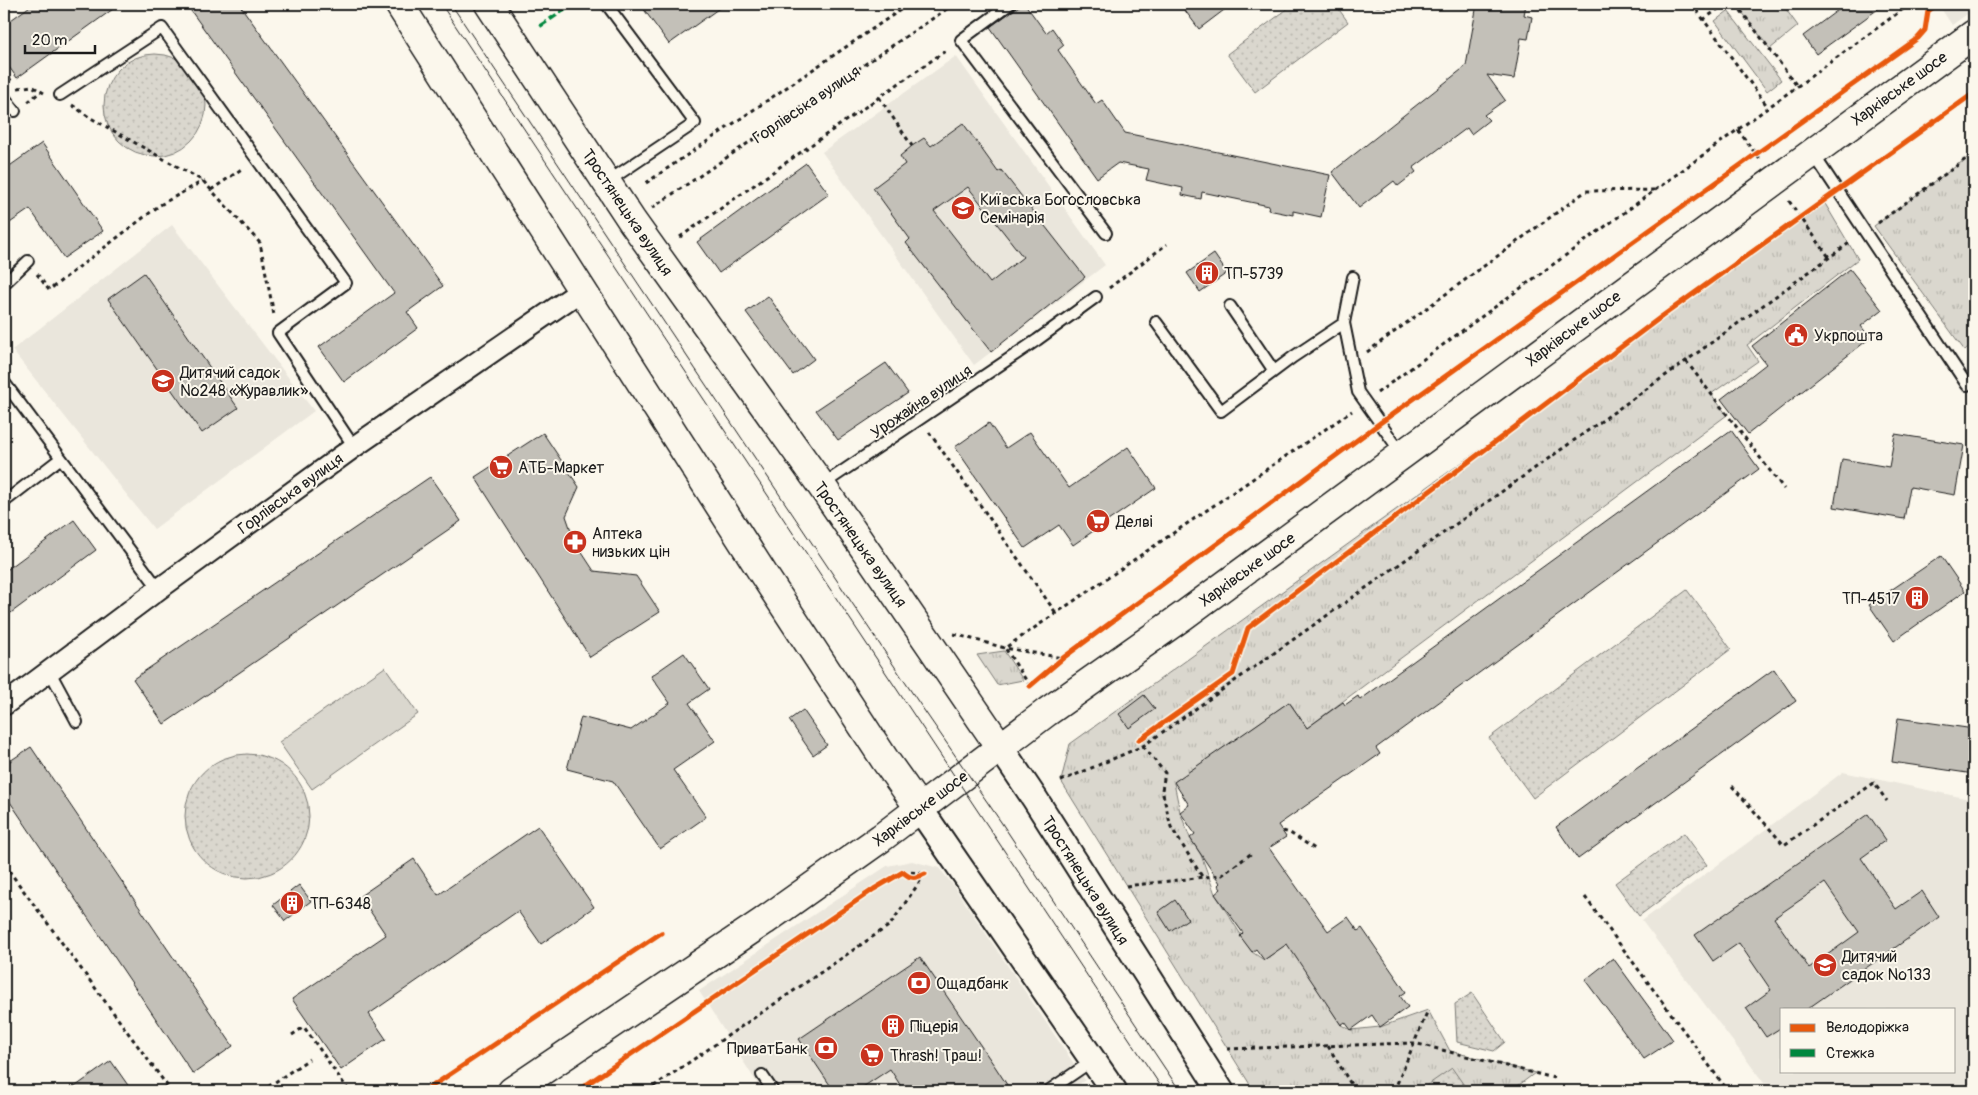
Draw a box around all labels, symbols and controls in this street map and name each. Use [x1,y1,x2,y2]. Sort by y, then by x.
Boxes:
scale bar [25,22,95,54]
text: 20 m [32,31,67,50]
street label: Харківське шосе [1848,47,1952,130]
street label: Горлівська вулиця [749,61,864,148]
street label: Тростянецька вулиця [577,145,677,280]
place label: Київська Богословська Семінарія [980,190,1141,228]
school or university icon: Київська Богословська Семінарія [950,195,976,221]
building icon: ТП-5739 [1194,260,1220,286]
place label: ТП-5739 [1224,264,1284,284]
street label: Харківське шосе [1522,287,1625,371]
public building icon: Укрпошта [1783,322,1809,348]
place label: Укрпошта [1814,326,1883,346]
street label: Урожайна вулиця [867,361,976,443]
place label: Дитячий садок №248 «Журавлик» [179,363,308,401]
school or university icon: Дитячий садок №248 «Журавлик» [150,368,176,394]
street label: Горлівська вулиця [234,449,347,539]
supermarket icon: АТБ-Маркет [488,454,514,480]
place label: АТБ-Маркет [518,458,604,478]
street label: Тростянецька вулиця [809,478,911,611]
supermarket icon: Делві [1085,508,1111,534]
place label: Делві [1115,512,1153,532]
place label: Аптека низьких цін [592,524,670,562]
street label: Харківське шосе [1196,528,1300,611]
pharmacy icon: Аптека низьких цін [562,529,588,555]
building icon: ТП-4517 [1904,585,1930,611]
place label: ТП-4517 [1842,589,1901,609]
street label: Харківське шосе [869,767,972,851]
street label: Тростянецька вулиця [1037,812,1133,949]
building icon: ТП-6348 [279,890,305,916]
place label: ТП-6348 [310,894,371,914]
place label: Дитячий садок №133 [1841,947,1931,985]
school or university icon: Дитячий садок №133 [1812,952,1838,978]
bank icon: Ощадбанк [906,970,932,996]
place label: Ощадбанк [936,974,1009,994]
legend [1780,1008,1956,1072]
building icon: Піцерія [880,1013,906,1039]
place label: Піцерія [910,1017,958,1037]
text: Велодоріжка [1826,1018,1909,1037]
bank icon: ПриватБанк [813,1035,839,1061]
place label: ПриватБанк [727,1039,808,1059]
supermarket icon: Thrash! Траш! [859,1042,885,1068]
text: Стежка [1826,1044,1875,1063]
place label: Thrash! Траш! [890,1046,982,1066]

